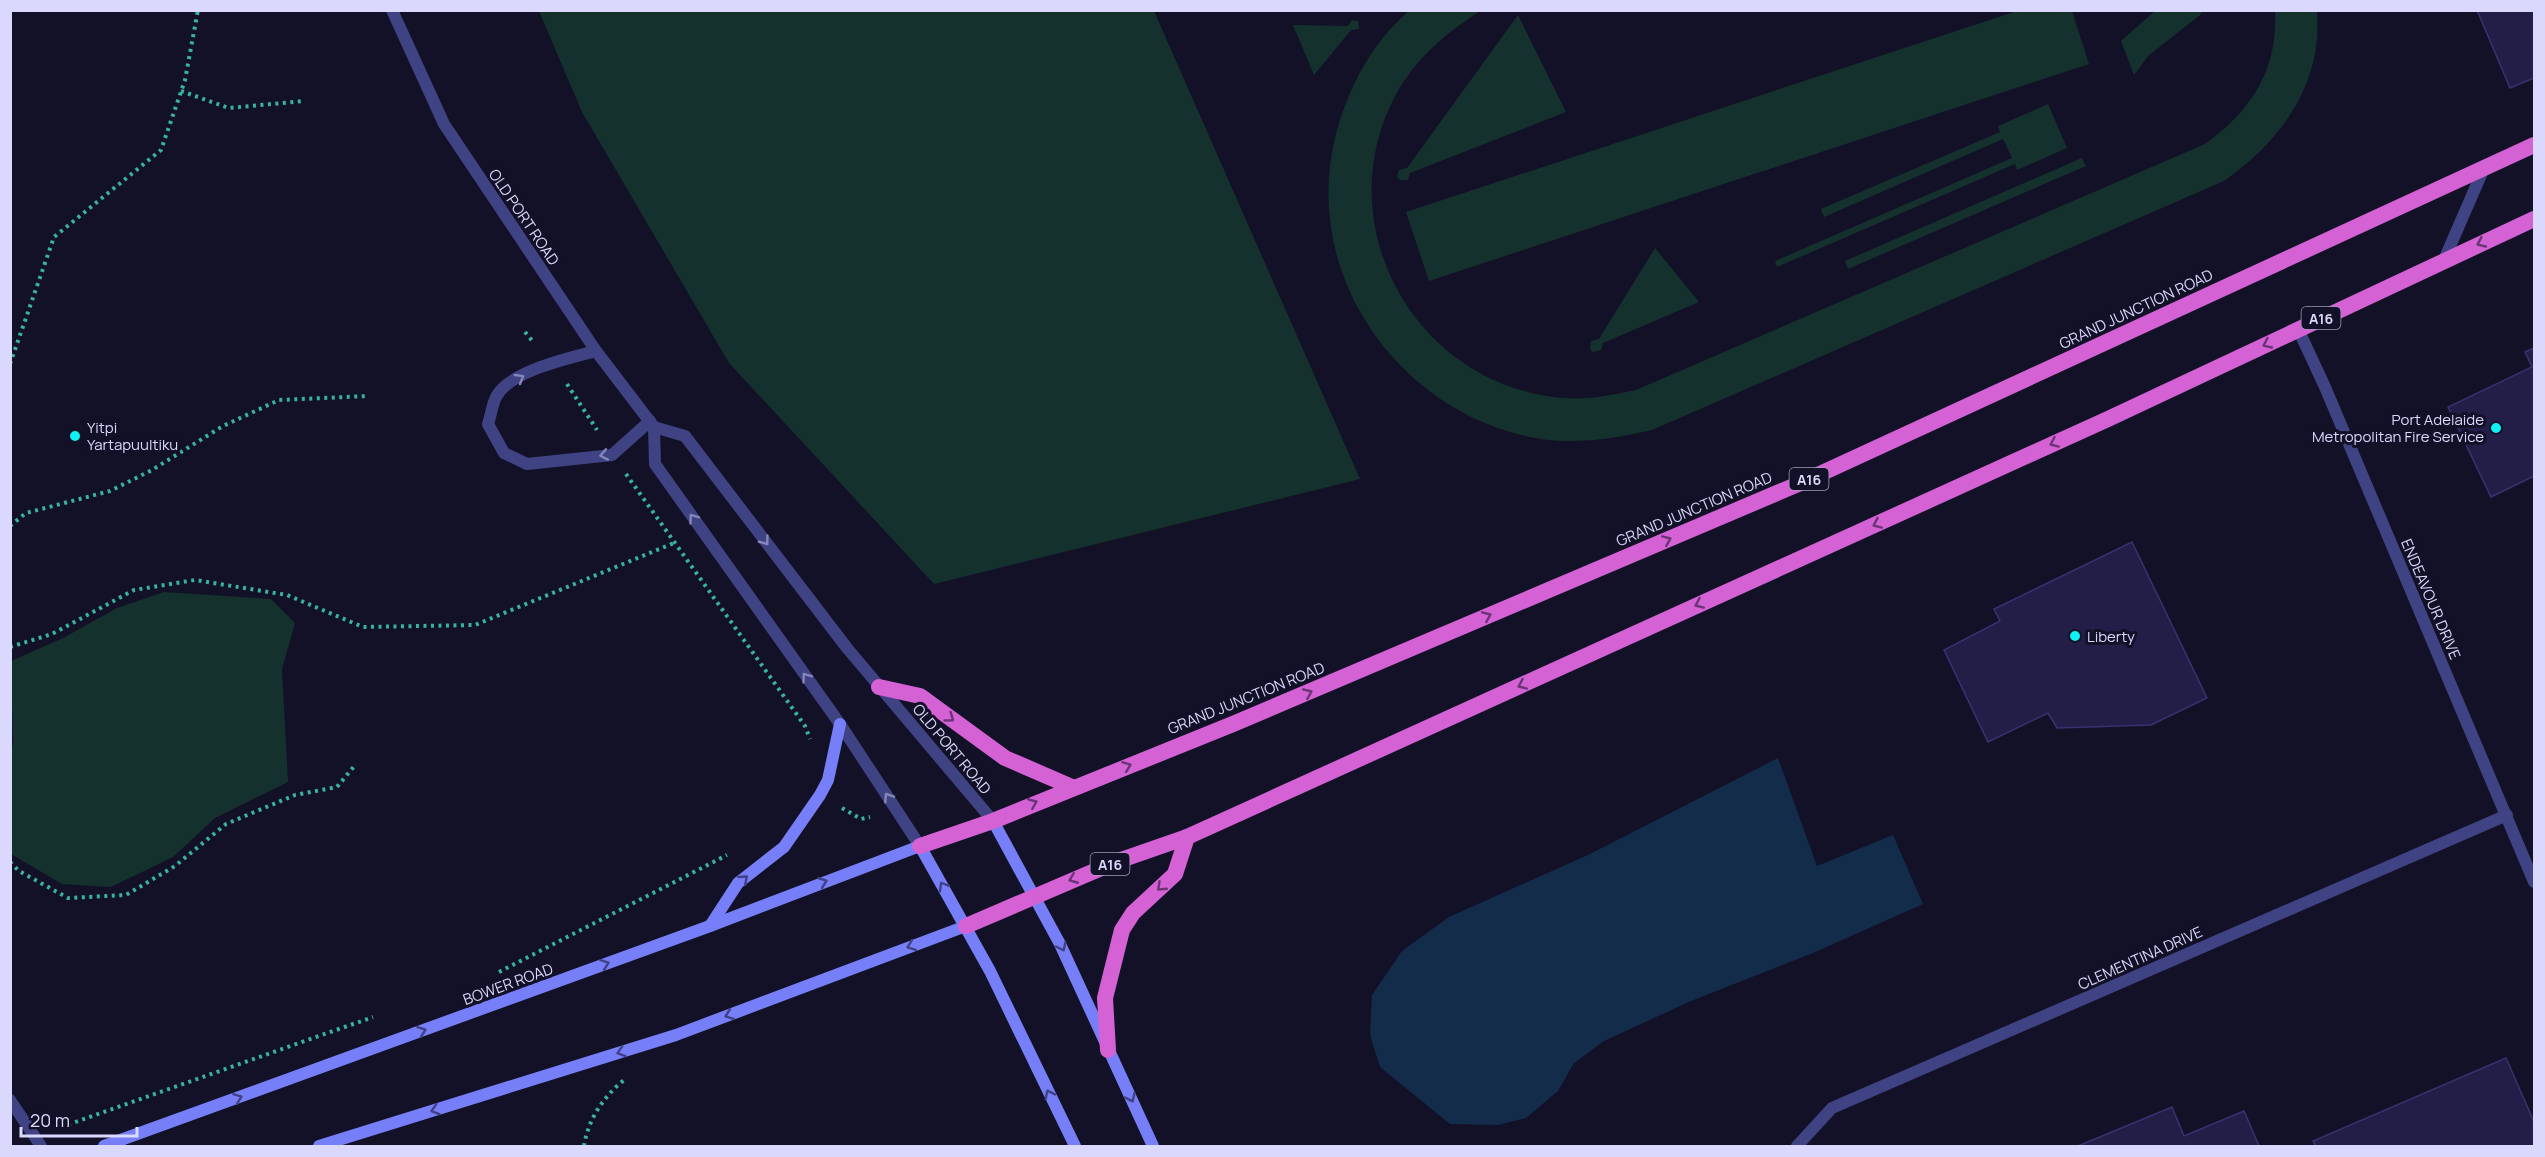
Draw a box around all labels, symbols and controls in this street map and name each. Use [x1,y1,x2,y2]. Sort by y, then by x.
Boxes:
street label: OLD PORT ROAD [484,165,564,269]
one-way arrow [2477,236,2488,248]
street label: GRAND JUNCTION ROAD [2056,264,2216,354]
road number: A16 [2302,307,2340,329]
one-way arrow [2262,336,2273,348]
one-way arrow [514,374,524,385]
place label: Port Adelaide Metropolitan Fire Service [2312,409,2484,447]
place label: Yitpi Yartapuultiku [87,417,178,455]
marker: Port Adelaide Metropolitan Fire Service [2489,421,2503,435]
marker: Yitpi Yartapuultiku [68,429,82,443]
one-way arrow [2050,436,2061,448]
one-way arrow [599,448,609,461]
street label: GRAND JUNCTION ROAD [1613,467,1775,551]
road number: A16 [1790,468,1828,490]
one-way arrow [689,513,700,524]
one-way arrow [1872,517,1883,529]
one-way arrow [758,534,769,545]
one-way arrow [1660,535,1671,547]
street label: ENDEAVOUR DRIVE [2396,535,2466,663]
one-way arrow [1695,597,1706,609]
one-way arrow [1481,611,1492,623]
place label: Liberty [2087,626,2135,647]
marker: Liberty [2068,629,2082,643]
street label: GRAND JUNCTION ROAD [1164,657,1328,739]
one-way arrow [803,672,814,683]
one-way arrow [1517,678,1528,690]
one-way arrow [1301,688,1312,700]
street label: OLD PORT ROAD [908,699,996,799]
one-way arrow [944,711,955,722]
one-way arrow [1121,760,1132,773]
one-way arrow [884,792,895,803]
one-way arrow [1026,798,1037,810]
road number: A16 [1090,853,1130,875]
one-way arrow [1068,872,1079,884]
one-way arrow [737,875,748,886]
one-way arrow [817,877,828,889]
one-way arrow [1157,880,1167,891]
one-way arrow [939,881,950,892]
street label: CLEMENTINA DRIVE [2074,921,2206,995]
one-way arrow [907,939,918,951]
one-way arrow [1054,941,1066,952]
street label: BOWER ROAD [460,958,556,1010]
one-way arrow [599,959,610,972]
one-way arrow [724,1008,735,1020]
one-way arrow [415,1026,426,1038]
one-way arrow [616,1045,627,1057]
one-way arrow [1045,1089,1057,1100]
one-way arrow [232,1092,243,1105]
one-way arrow [1123,1092,1135,1103]
scale bar [21,1100,136,1138]
one-way arrow [430,1103,441,1115]
text: 20 m [30,1108,70,1132]

